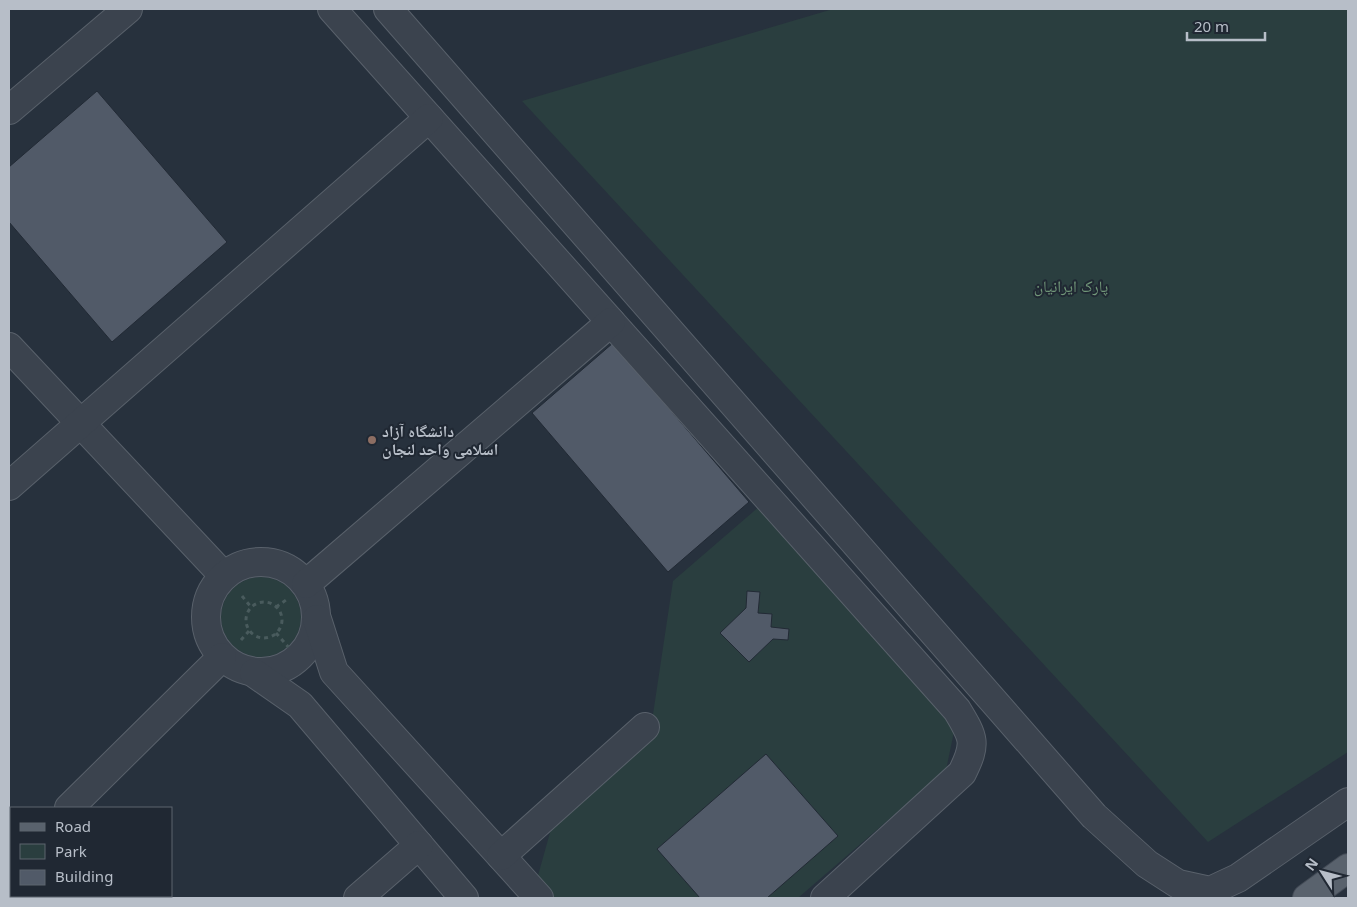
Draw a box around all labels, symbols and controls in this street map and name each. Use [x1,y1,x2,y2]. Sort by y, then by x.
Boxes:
scale bar [1187,10,1264,42]
text: 20 m [1194,16,1229,36]
park label: پارک ایرانیان [1034,275,1109,297]
place label: دانشگاه آزاد اسلامی واحد لنجان [382,420,498,460]
marker: دانشگاه آزاد اسلامی واحد لنجان [366,434,378,446]
legend [10,807,172,897]
text: Road [55,816,91,836]
text: Park [55,841,87,861]
north arrow [1297,847,1347,897]
text: N [1300,854,1322,874]
text: Building [55,866,113,886]

